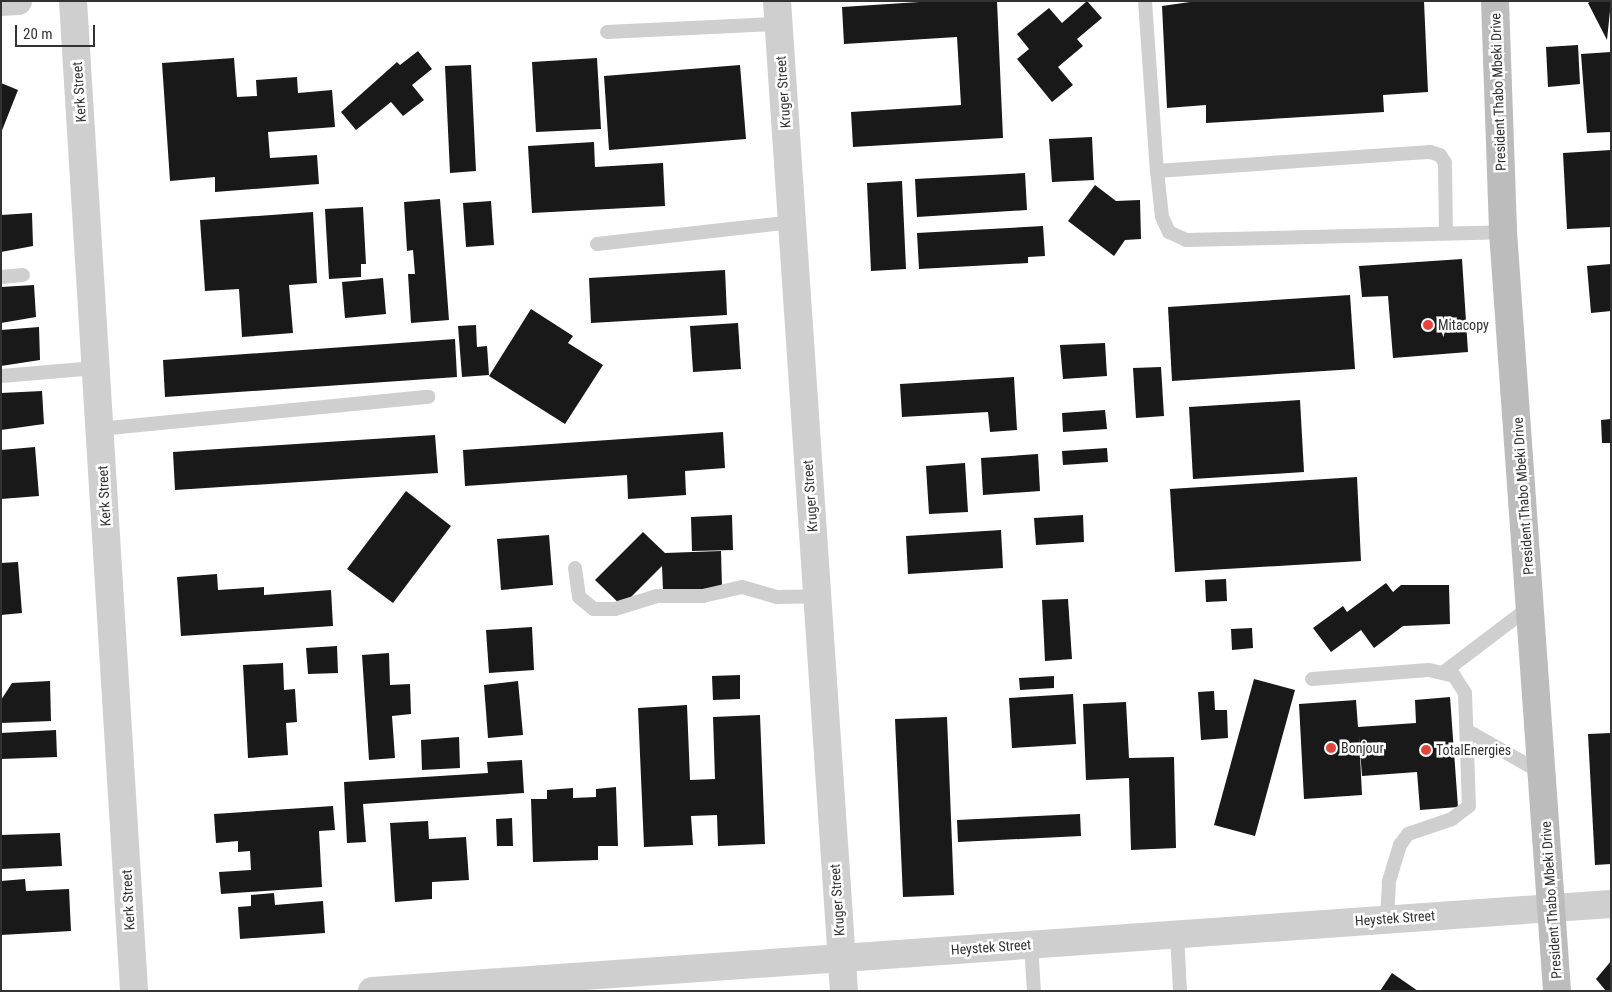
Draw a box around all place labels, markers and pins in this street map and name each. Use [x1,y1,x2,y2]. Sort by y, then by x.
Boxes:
place label: Mitacopy [1438,317,1489,333]
marker: Mitacopy [1422,319,1434,331]
place label: Bonjour [1341,740,1384,756]
marker: Bonjour [1325,742,1337,754]
place label: TotalEnergies [1436,742,1511,758]
marker: TotalEnergies [1420,744,1432,756]

